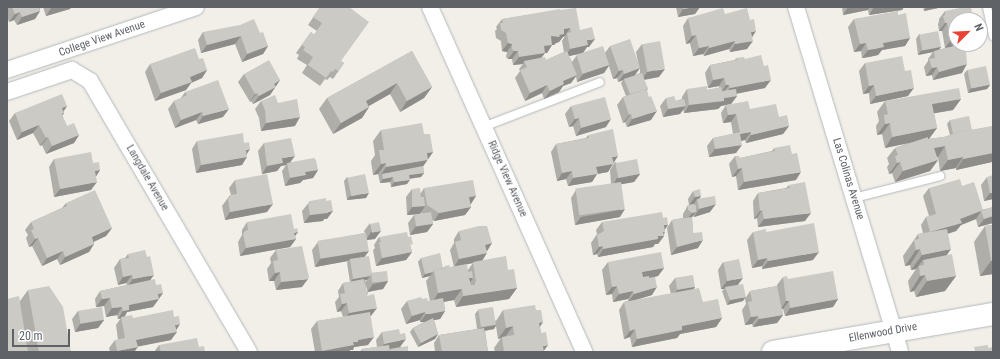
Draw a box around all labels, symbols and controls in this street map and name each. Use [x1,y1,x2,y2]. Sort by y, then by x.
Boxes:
north arrow [948,12,988,52]
street label: College View Avenue [57,18,147,60]
text: N [971,22,986,33]
street label: Las Colinas Avenue [829,137,867,221]
street label: Ridge View Avenue [484,139,530,219]
street label: Langdale Avenue [123,143,171,213]
street label: Ellenwood Drive [848,320,918,346]
scale bar [14,321,72,347]
text: 20 m [19,329,43,343]

